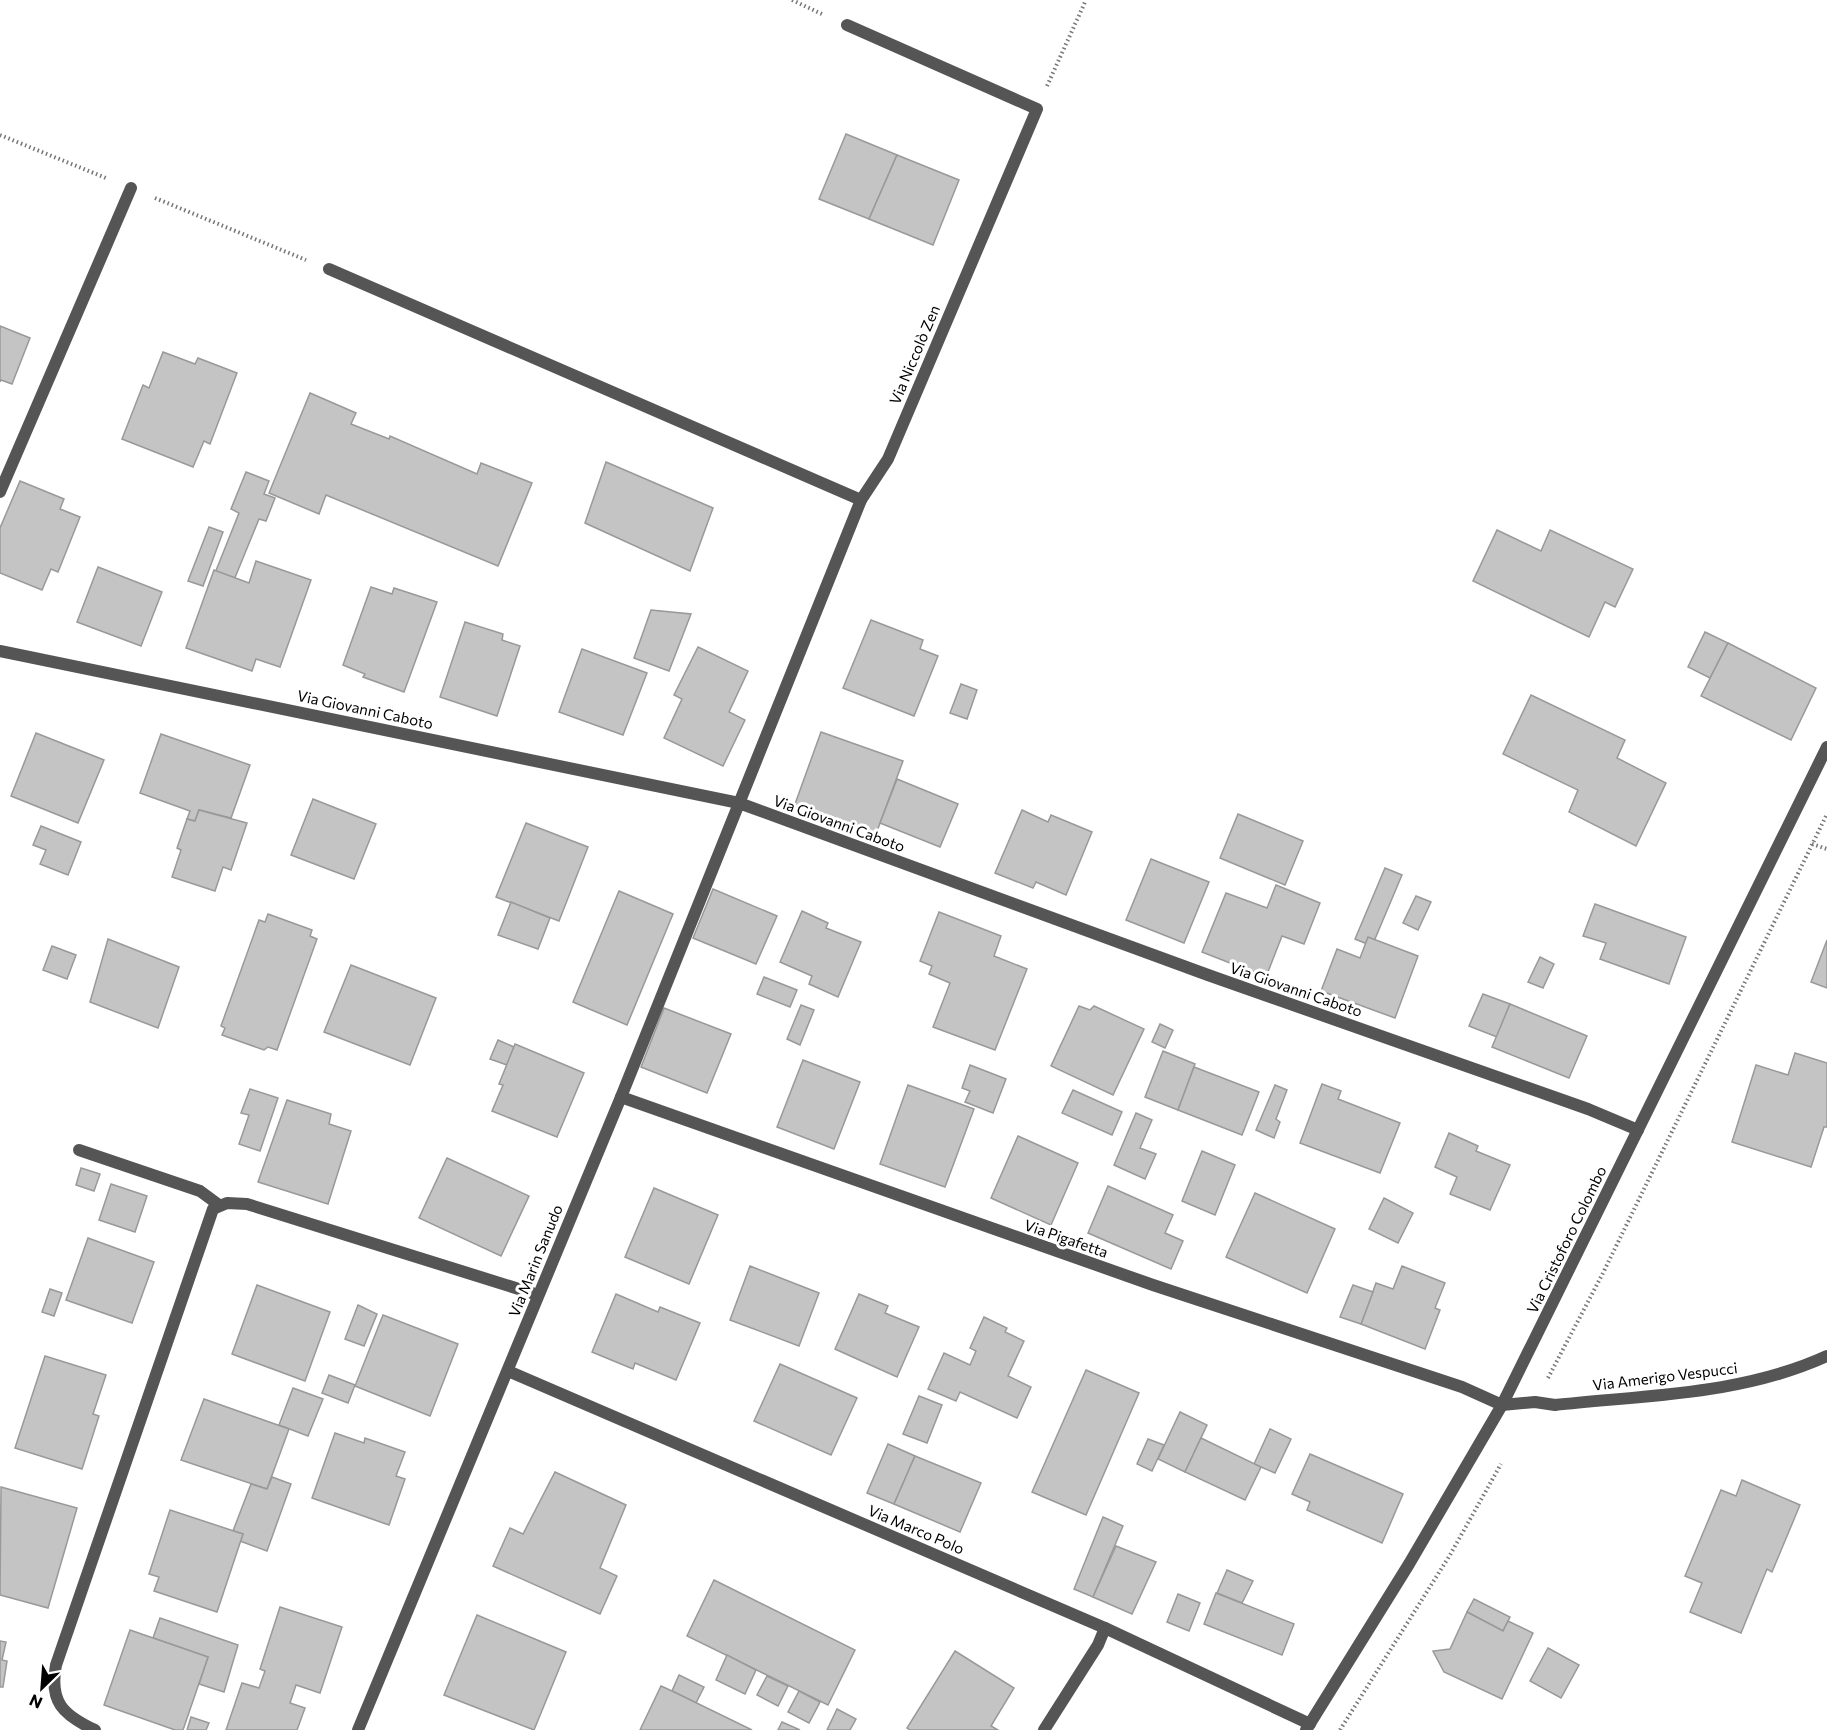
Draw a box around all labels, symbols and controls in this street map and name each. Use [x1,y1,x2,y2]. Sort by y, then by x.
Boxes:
street label: Via Niccolò Zen [885,302,943,407]
street label: Via Giovanni Caboto [296,686,435,732]
street label: Via Giovanni Caboto [771,791,908,855]
street label: Via Giovanni Caboto [1228,958,1365,1020]
street label: Via Cristoforo Colombo [1523,1163,1610,1316]
street label: Via Marin Sanudo [504,1202,566,1319]
street label: Via Pigafetta [1022,1215,1111,1261]
street label: Via Amerigo Vespucci [1591,1358,1738,1394]
street label: Via Marco Polo [866,1501,967,1557]
north arrow [12,1658,72,1718]
text: N [26,1691,45,1713]

